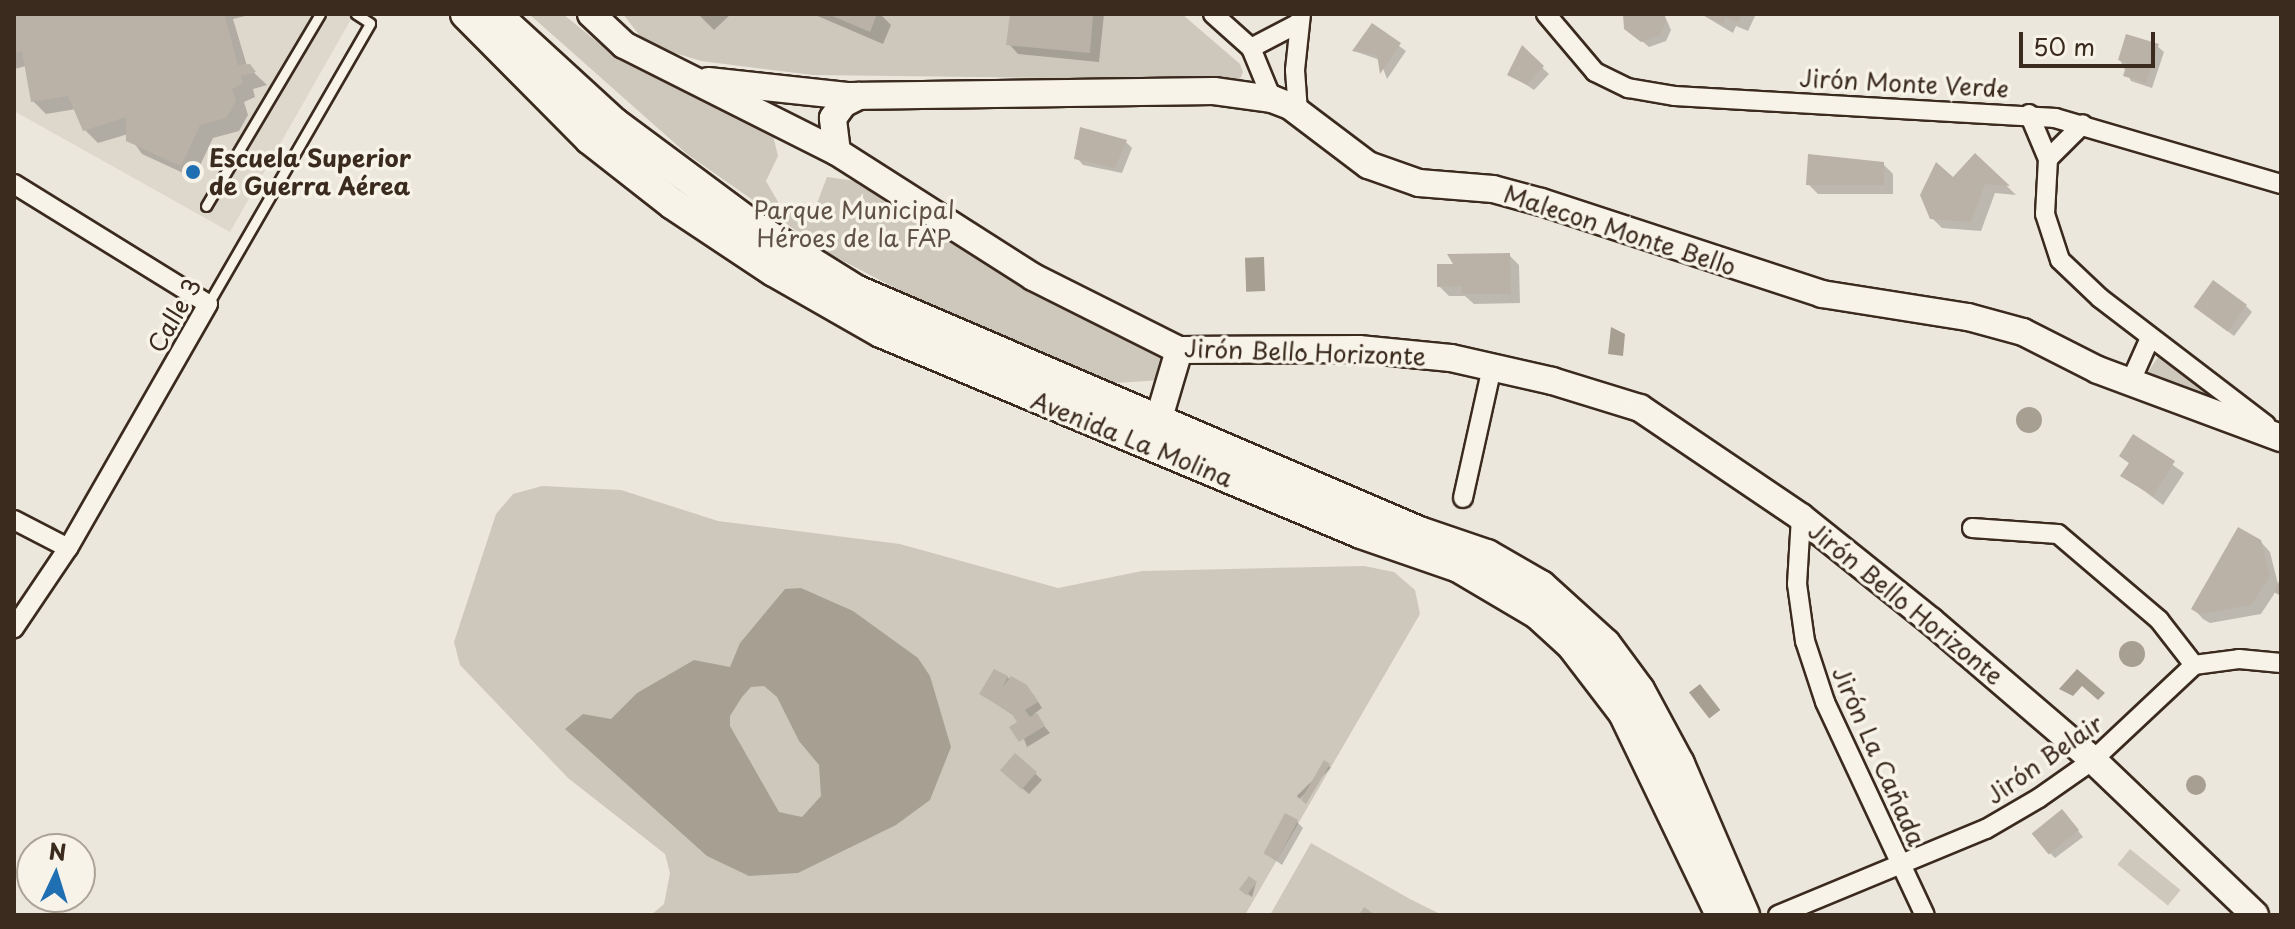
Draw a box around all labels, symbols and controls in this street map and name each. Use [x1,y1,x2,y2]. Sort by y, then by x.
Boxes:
scale bar [2023,16,2159,66]
text: 50 m [2033,28,2095,64]
street label: Jirón Monte Verde [1798,63,2010,103]
place label: Escuela Superior de Guerra Aérea [209,144,412,200]
marker: Escuela Superior de Guerra Aérea [184,163,202,181]
street label: Malecon Monte Bello [1500,179,1740,281]
park label: Parque Municipal Héroes de la FAP [753,196,955,252]
street label: Calle 3 [141,272,207,358]
street label: Jirón Bello Horizonte [1183,333,1427,371]
street label: Avenida La Molina [1027,385,1237,493]
street label: Jirón Bello Horizonte [1803,516,2009,690]
street label: Jirón La Cañada [1826,662,1932,850]
street label: Jirón Belair [1981,709,2107,809]
north arrow [16,833,96,913]
text: N [48,833,67,868]

